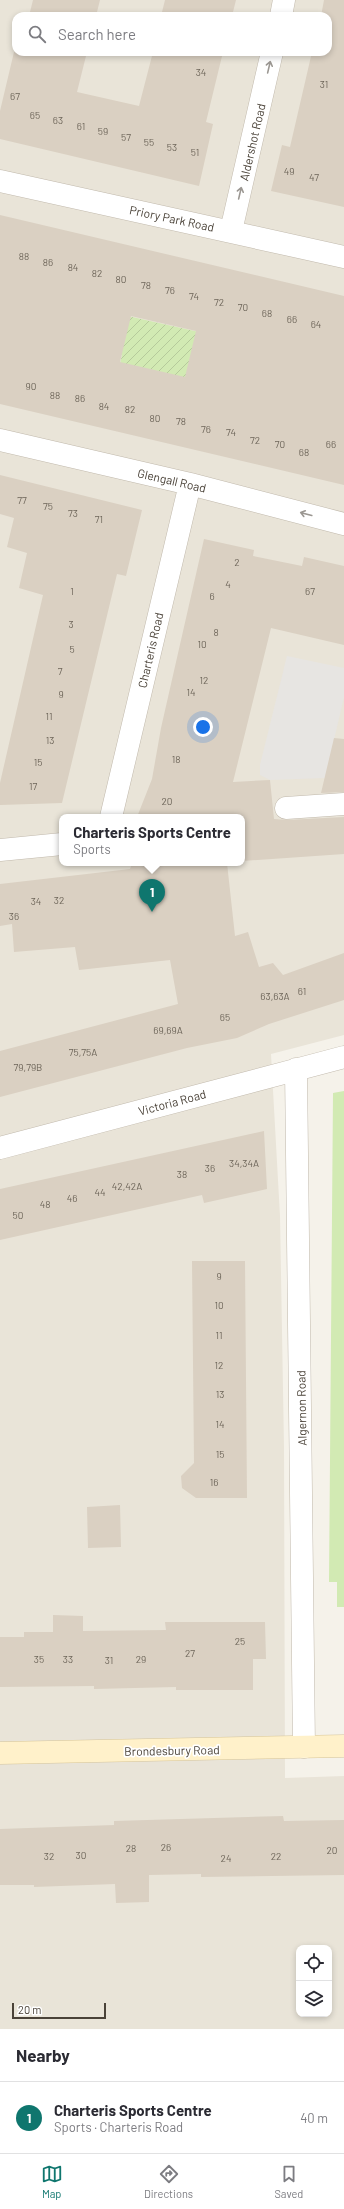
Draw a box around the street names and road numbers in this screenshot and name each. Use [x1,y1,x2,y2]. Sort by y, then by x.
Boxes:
street label: Aldershot Road [236,102,268,182]
street label: Priory Park Road [128,202,216,234]
street label: Glengall Road [136,465,208,495]
street label: Charteris Road [135,611,165,689]
street label: Victoria Road [137,1086,207,1118]
street label: Algernon Road [293,1370,309,1446]
street label: Brondesbury Road [124,1742,220,1758]

